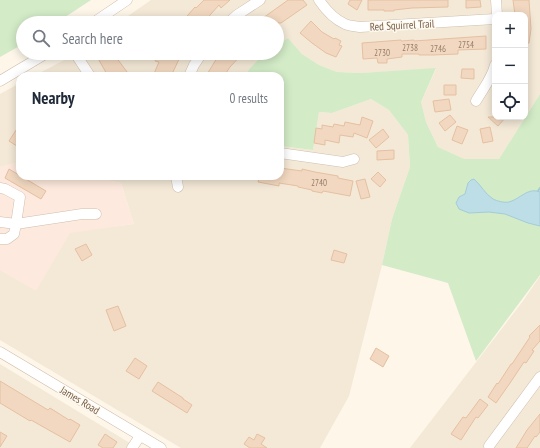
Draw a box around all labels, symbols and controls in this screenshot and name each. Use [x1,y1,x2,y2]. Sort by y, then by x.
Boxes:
map controls [492,12,528,120]
button: + [492,12,528,48]
search box [16,16,284,60]
street label: Red Squirrel Trail [369,16,435,34]
icon: search [30,27,52,49]
text: Search here [62,29,123,48]
house number: 2754 [458,39,474,50]
house number: 2738 [402,42,418,53]
house number: 2746 [430,43,446,54]
house number: 2730 [374,47,390,58]
button: − [492,48,528,84]
button: locate [492,84,528,120]
text: Nearby [32,87,75,109]
text: 0 results [229,90,268,107]
house number: 2740 [311,177,327,188]
street label: James Road [57,382,102,417]

